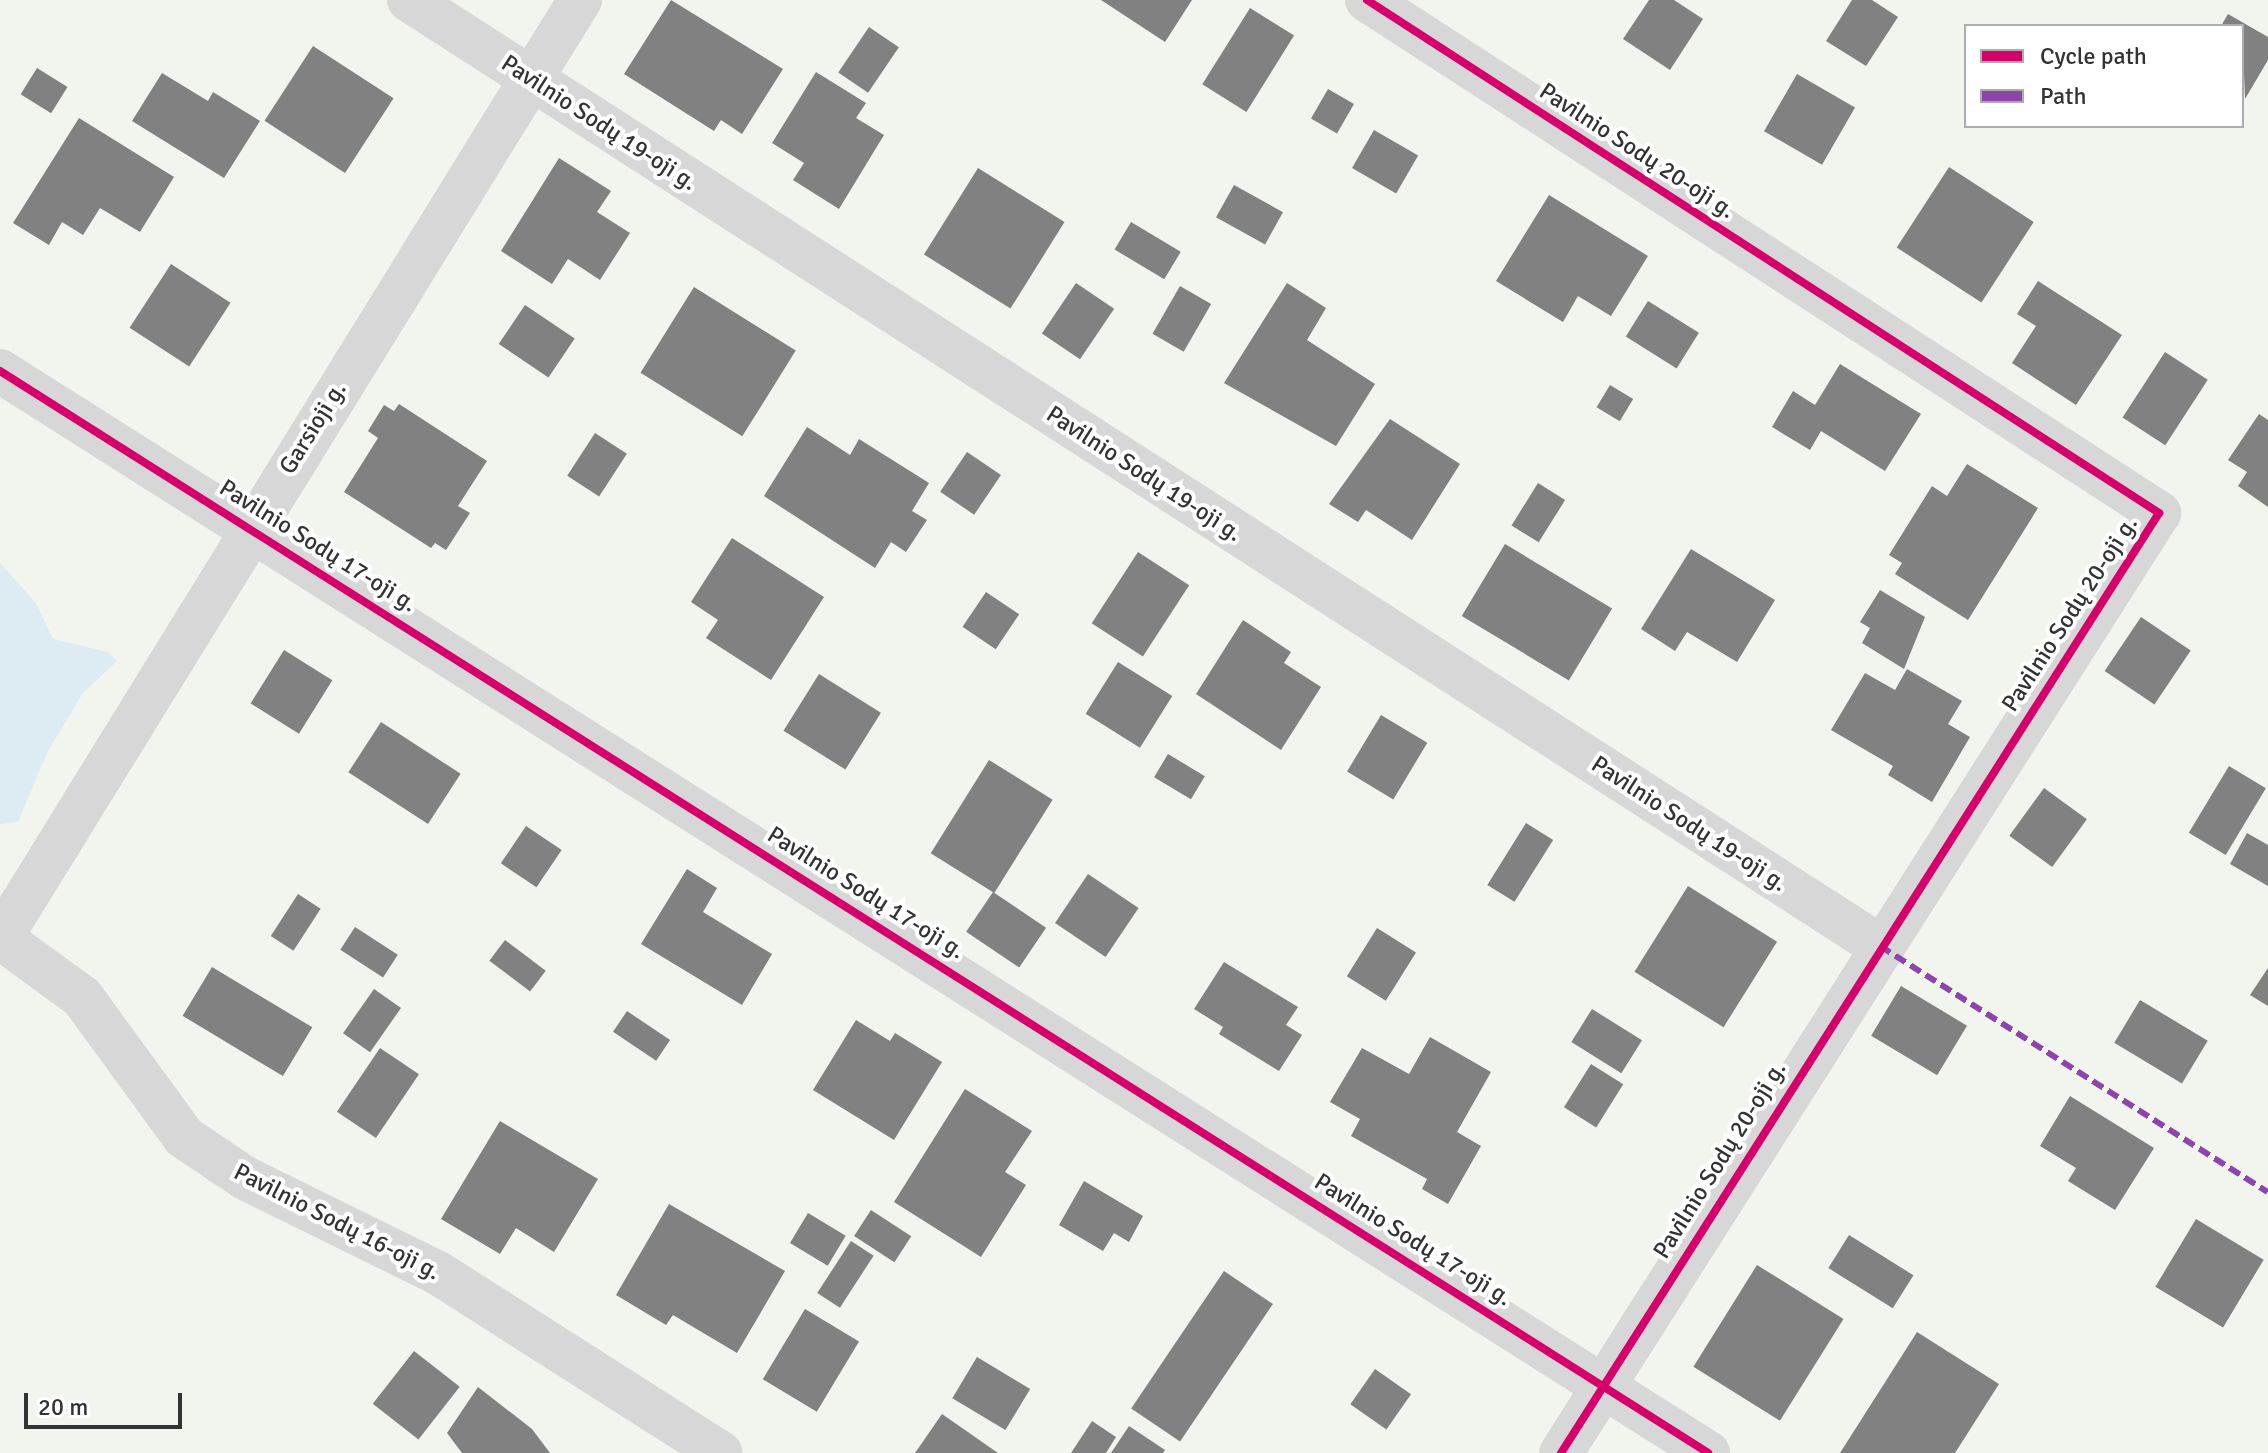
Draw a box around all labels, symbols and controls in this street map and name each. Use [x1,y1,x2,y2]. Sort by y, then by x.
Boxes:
legend [1964,24,2244,128]
text: Cycle path [2040,41,2147,71]
street label: Pavilnio Sodų 19-oji g. [496,49,702,197]
street label: Pavilnio Sodų 20-oji g. [1534,77,1740,225]
text: Path [2040,81,2086,111]
street label: Garsioji g. [273,377,353,479]
street label: Pavilnio Sodų 19-oji g. [1041,400,1247,548]
street label: Pavilnio Sodų 17-oji g. [214,473,422,619]
street label: Pavilnio Sodų 20-oji g. [1996,511,2144,717]
street label: Pavilnio Sodų 19-oji g. [1586,750,1792,898]
street label: Pavilnio Sodų 17-oji g. [762,820,970,966]
street label: Pavilnio Sodų 20-oji g. [1647,1056,1793,1264]
street label: Pavilnio Sodų 16-oji g. [229,1158,445,1286]
street label: Pavilnio Sodų 17-oji g. [1309,1167,1517,1313]
scale bar [28,1377,186,1427]
text: 20 m [38,1392,88,1422]

